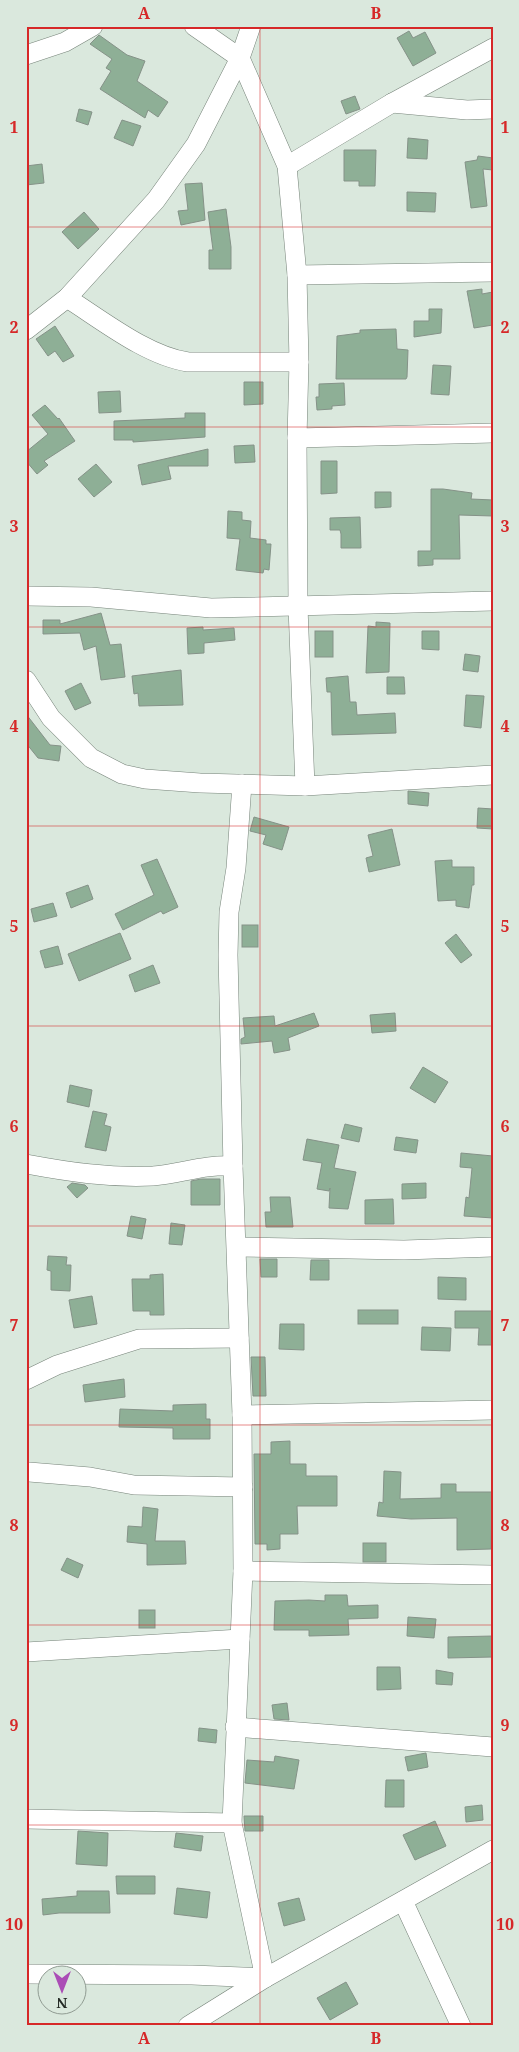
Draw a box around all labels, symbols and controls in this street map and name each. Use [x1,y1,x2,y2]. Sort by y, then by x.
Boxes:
text: A [138,2,151,24]
text: B [371,2,382,24]
text: 1 [9,116,19,138]
text: 1 [500,116,510,138]
text: 2 [9,316,19,338]
text: 2 [500,316,510,338]
text: 3 [9,515,19,537]
text: 3 [500,515,510,537]
text: 4 [9,715,19,737]
text: 4 [500,715,510,737]
text: 5 [9,915,19,937]
text: 5 [500,915,510,937]
text: 6 [9,1115,19,1137]
text: 6 [500,1115,510,1137]
text: 7 [9,1314,19,1336]
text: 7 [500,1314,510,1336]
text: 8 [9,1514,19,1536]
text: 8 [500,1514,510,1536]
text: 9 [9,1714,19,1736]
text: 9 [500,1714,510,1736]
text: 10 [5,1913,23,1935]
text: 10 [496,1913,514,1935]
north arrow [38,1964,88,2014]
text: N [56,1994,68,2013]
text: A [138,2027,151,2049]
text: B [371,2027,382,2049]

